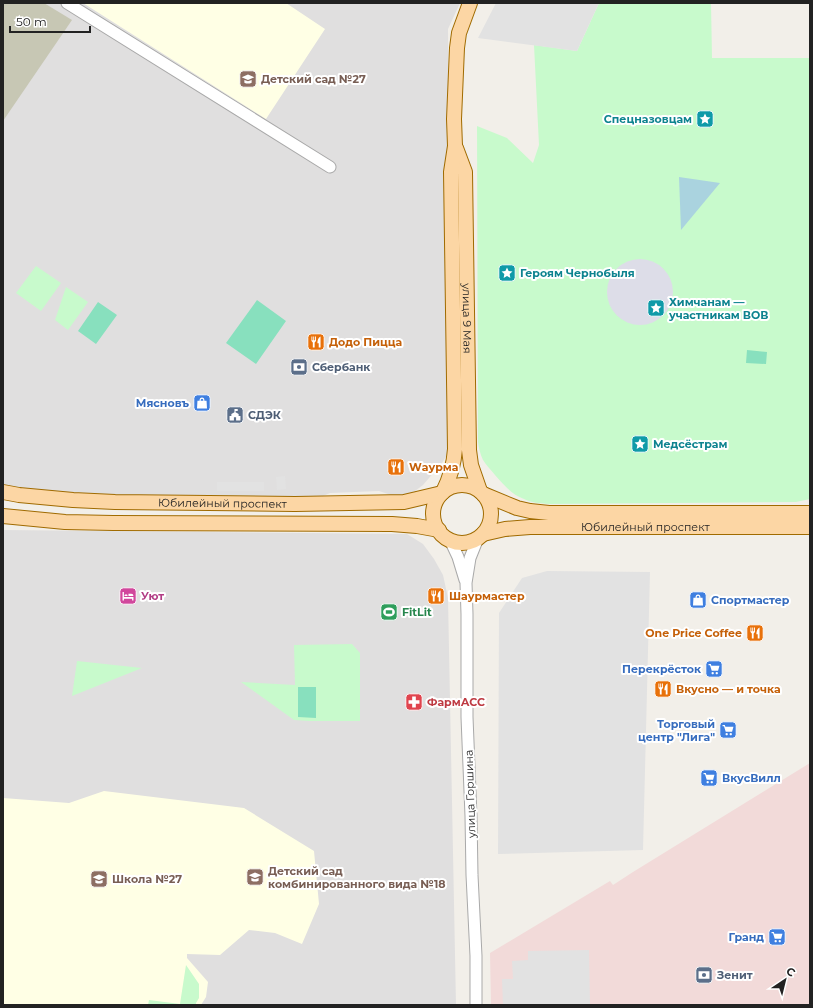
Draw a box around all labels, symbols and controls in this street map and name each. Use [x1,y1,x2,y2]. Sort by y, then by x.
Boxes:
scale bar [10,8,90,34]
text: 50 m [16,14,47,29]
school or university icon: Детский сад №27 [238,69,258,89]
place label: Детский сад №27 [261,72,366,86]
place icon: Спецназовцам [695,109,715,129]
place label: Спецназовцам [604,112,692,126]
place icon: Героям Чернобыля [497,263,517,283]
place label: Героям Чернобыля [520,266,635,280]
street label: улица 9 Мая [460,282,475,354]
place label: Химчанам — участникам ВОВ [668,295,769,322]
place icon: Химчанам — участникам ВОВ [646,298,666,318]
restaurant icon: Додо Пицца [306,332,326,352]
place label: Додо Пицца [329,335,402,349]
bank icon: Сбербанк [289,357,309,377]
place label: Сбербанк [312,360,371,374]
shop icon: Мясновъ [192,393,212,413]
place label: Мясновъ [136,396,189,410]
public building icon: СДЭК [225,405,245,425]
place label: СДЭК [248,408,281,422]
place icon: Медсёстрам [630,434,650,454]
place label: Медсёстрам [653,437,727,451]
restaurant icon: Wаурма [386,457,406,477]
place label: Wаурма [409,460,458,474]
street label: Юбилейный проспект [158,495,288,511]
street label: Юбилейный проспект [581,520,710,534]
hotel icon: Уют [118,586,138,606]
restaurant icon: Шаурмастер [426,586,446,606]
place label: Уют [141,589,164,603]
place label: Шаурмастер [449,589,525,603]
shop icon: Спортмастер [688,590,708,610]
place label: Спортмастер [711,593,790,607]
sports icon: FitLit [379,602,399,622]
place label: FitLit [402,605,432,619]
restaurant icon: One Price Coffee [745,623,765,643]
place label: One Price Coffee [645,626,742,640]
supermarket icon: Перекрёсток [704,659,724,679]
place label: Перекрёсток [622,662,702,676]
restaurant icon: Вкусно — и точка [653,679,673,699]
place label: Вкусно — и точка [676,682,781,696]
pharmacy icon: ФармАСС [404,692,424,712]
place label: ФармАСС [427,695,485,709]
place label: Торговый центр "Лига" [638,717,715,744]
supermarket icon: Торговый центр "Лига" [718,720,738,740]
street label: улица Горшина [461,750,479,839]
supermarket icon: ВкусВилл [699,768,719,788]
place label: ВкусВилл [722,771,781,785]
place label: Детский сад комбинированного вида №18 [268,864,446,891]
school or university icon: Детский сад комбинированного вида №18 [245,867,265,887]
school or university icon: Школа №27 [89,869,109,889]
place label: Школа №27 [112,872,182,886]
supermarket icon: Гранд [767,927,787,947]
place label: Гранд [729,930,764,944]
north arrow [765,960,805,1000]
text: С [783,964,798,980]
bank icon: Зенит [694,965,714,985]
place label: Зенит [716,968,753,982]

